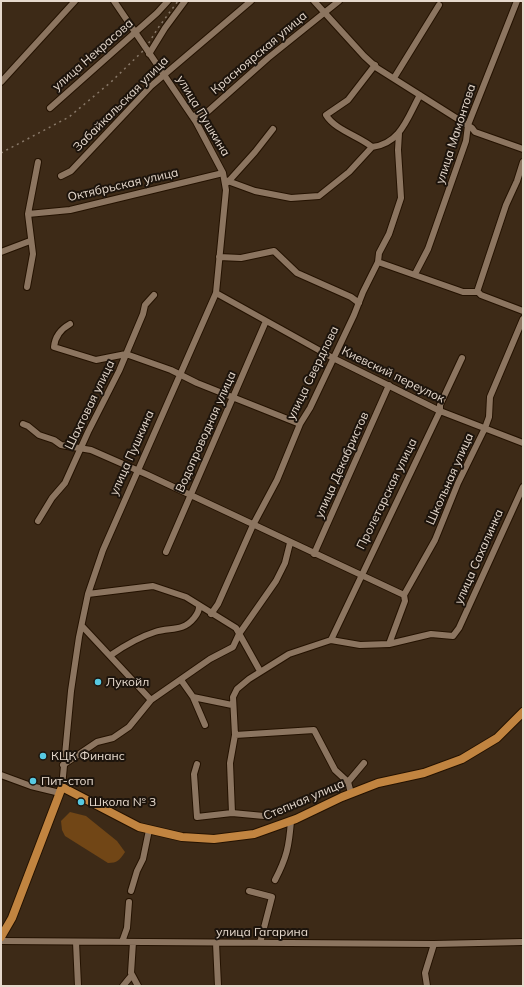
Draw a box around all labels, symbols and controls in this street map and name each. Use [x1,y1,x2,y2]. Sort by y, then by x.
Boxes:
street label: Красноярская улица [208,9,310,97]
street label: улица Некрасова [50,16,136,94]
street label: Забайкальская улица [70,53,172,155]
street label: улица Пушкина [173,73,233,159]
street label: улица Мамонтова [433,82,479,186]
street label: Октябрьская улица [66,165,180,205]
street label: улица Свердлова [284,324,342,422]
street label: Киевский переулок [339,344,447,406]
street label: Шахтовая улица [62,358,118,452]
street label: Водопроводная улица [173,369,239,495]
street label: улица Пушкина [107,408,157,498]
street label: улица Декабристов [312,410,372,520]
street label: Школьная улица [423,431,477,527]
street label: Пролетарская улица [354,436,420,552]
street label: улица Сахалинка [452,507,506,607]
place label: Лукойл [106,675,149,689]
marker: Лукойл [93,677,103,687]
place label: КЦК Финанс [51,749,125,763]
marker: КЦК Финанс [38,751,48,761]
place label: Пит-стоп [41,774,94,788]
marker: Пит-стоп [28,776,38,786]
street label: Степная улица [261,776,347,824]
place label: Школа № 3 [89,795,156,809]
marker: Школа № 3 [76,797,86,807]
street label: улица Гагарина [216,925,308,939]

